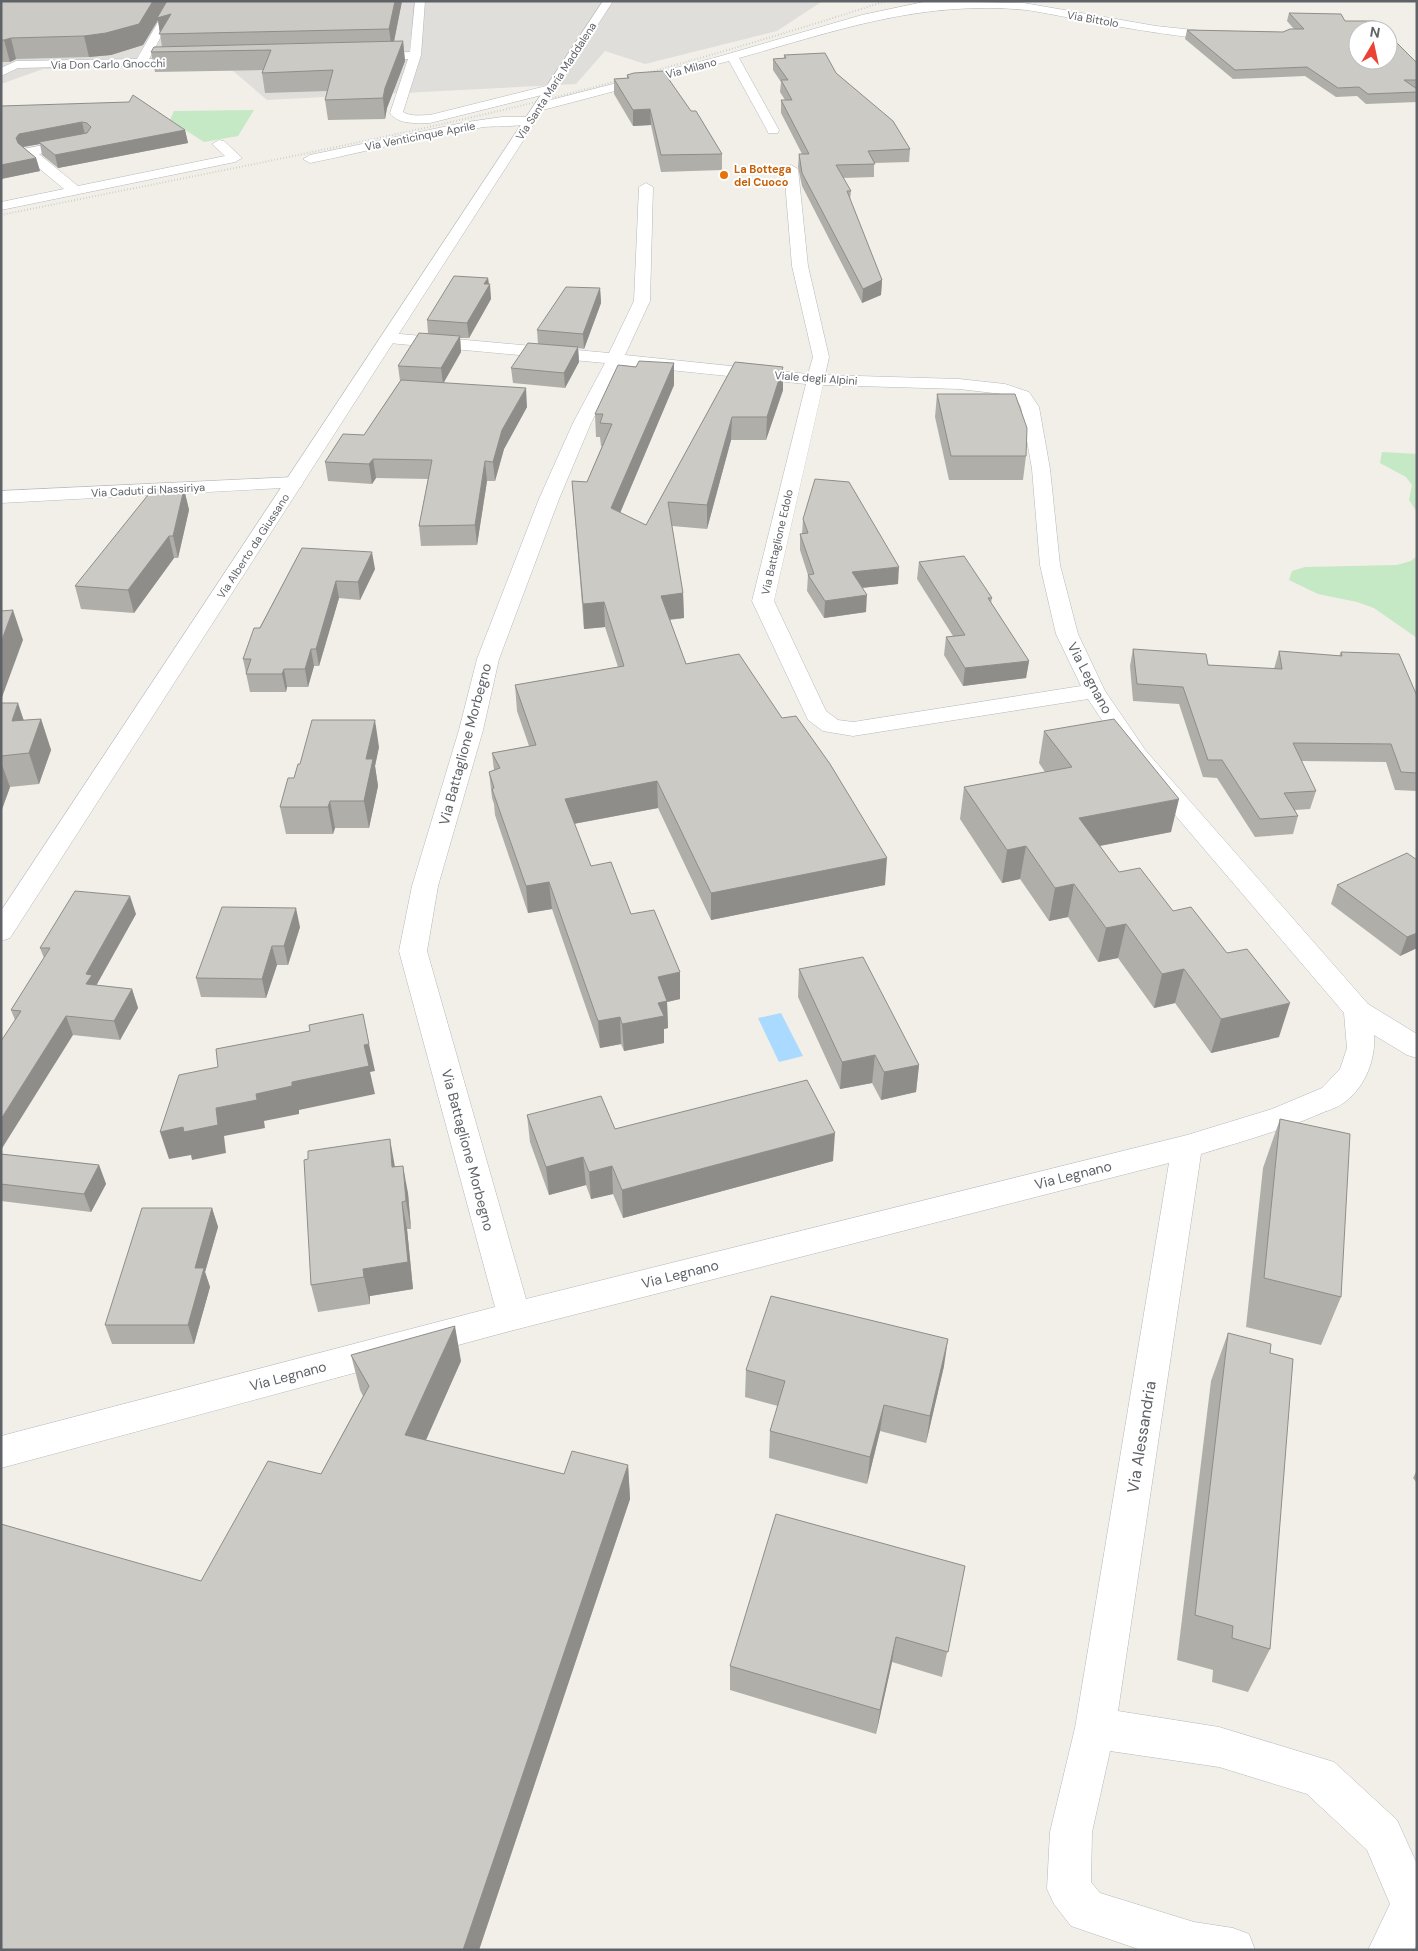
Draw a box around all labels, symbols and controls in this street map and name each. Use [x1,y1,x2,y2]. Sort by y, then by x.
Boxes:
street label: Via Bittolo [1066,8,1120,30]
street label: Via Santa Maria Maddalena [513,19,599,143]
north arrow [1348,20,1398,70]
text: N [1369,22,1381,42]
street label: Via Milano [664,54,718,82]
street label: Via Don Carlo Gnocchi [50,56,166,72]
street label: Via Venticinque Aprile [364,118,476,154]
place label: La Bottega del Cuoco [734,162,792,189]
marker: La Bottega del Cuoco [718,169,730,181]
street label: Viale degli Alpini [774,368,858,388]
street label: Via Caduti di Nassiriya [91,480,205,500]
street label: Via Battaglione Edolo [758,488,796,596]
street label: Via Alberto da Giussano [214,491,292,601]
street label: Via Legnano [1064,639,1116,717]
street label: Via Battaglione Morbegno [435,661,495,827]
street label: Via Battaglione Morbegno [438,1067,498,1233]
street label: Via Legnano [1033,1157,1113,1193]
street label: Via Legnano [640,1256,720,1292]
street label: Via Legnano [248,1357,328,1395]
street label: Via Alessandria [1122,1380,1161,1495]

